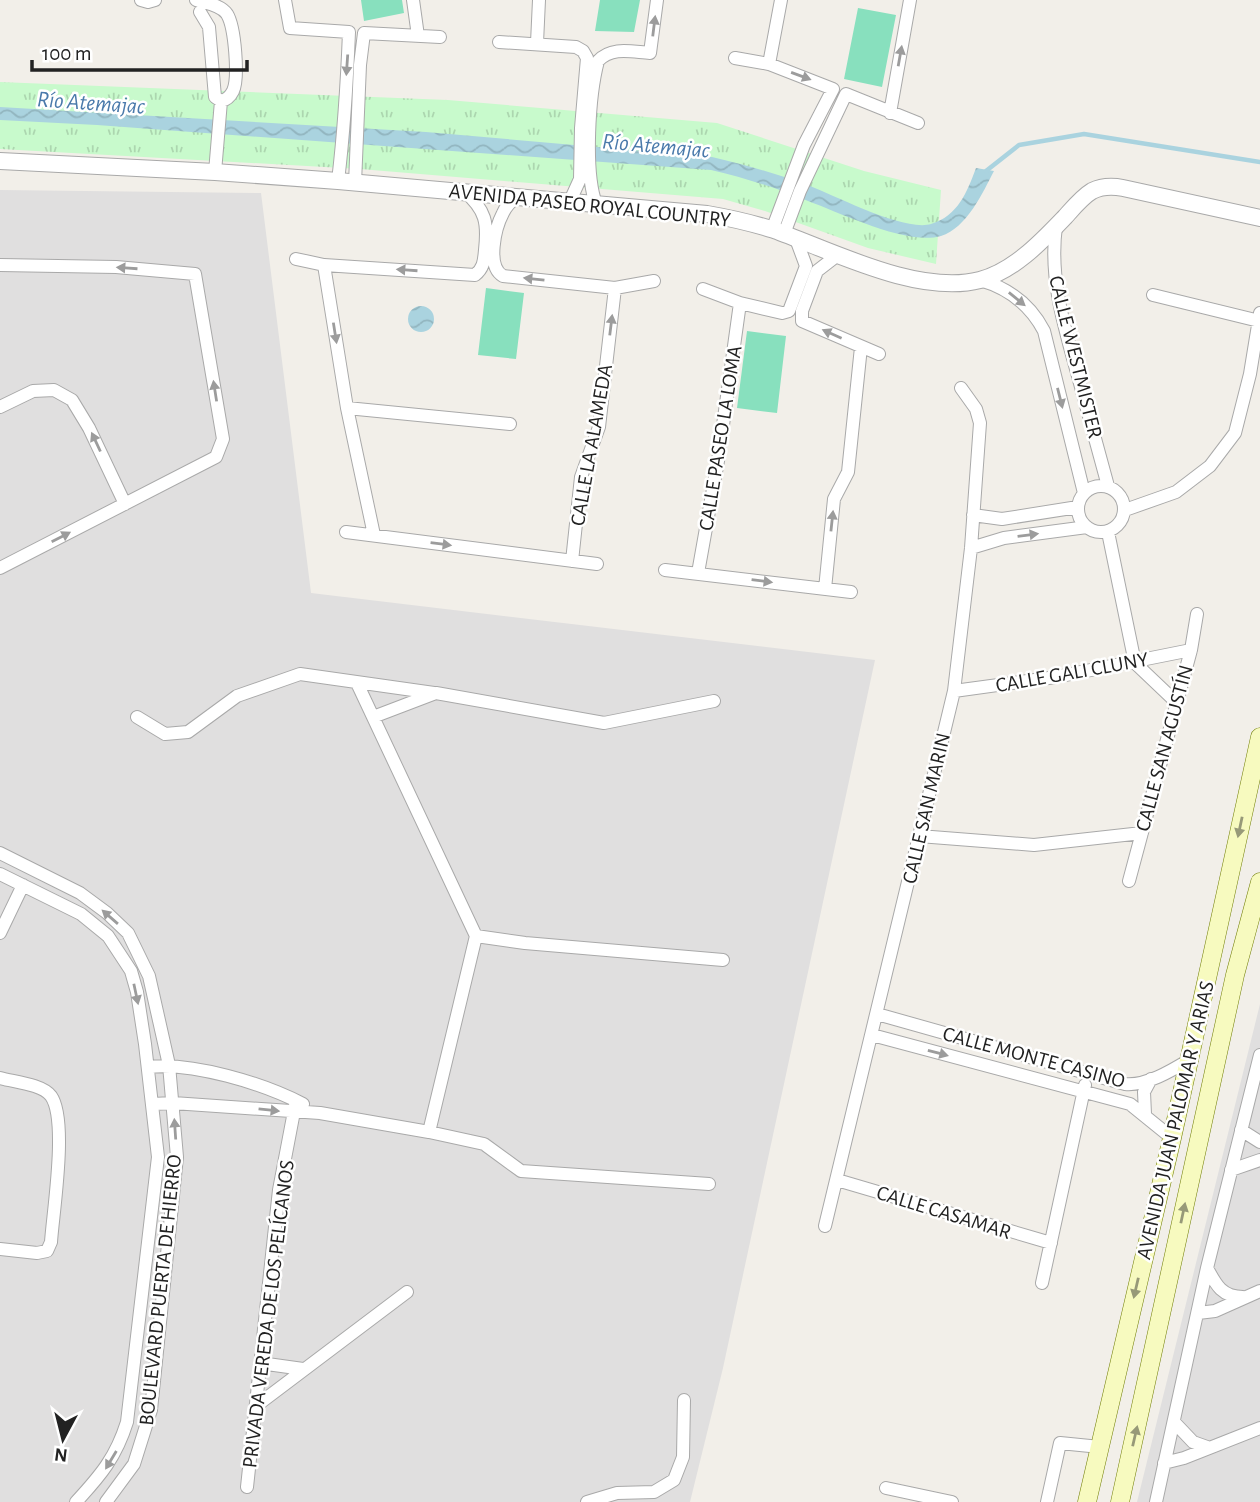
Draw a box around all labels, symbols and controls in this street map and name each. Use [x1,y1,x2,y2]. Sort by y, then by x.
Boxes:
one-way arrow [648,15,659,37]
scale bar [32,28,247,72]
text: 100 m [42,43,92,64]
one-way arrow [895,45,906,67]
one-way arrow [341,54,352,76]
one-way arrow [791,70,812,81]
water label: Río Atemajac [36,88,146,119]
water label: Río Atemajac [601,130,711,163]
street label: AVENIDA PASEO ROYAL COUNTRY [448,180,732,231]
one-way arrow [115,262,137,273]
one-way arrow [395,265,417,276]
one-way arrow [523,274,545,285]
street label: CALLE WESTMISTER [1045,274,1106,441]
one-way arrow [1009,291,1026,306]
one-way arrow [605,314,616,336]
one-way arrow [330,322,341,344]
one-way arrow [822,328,842,340]
street label: CALLE PASEO LA LOMA [695,344,745,532]
street label: CALLE LA ALAMEDA [567,363,616,527]
one-way arrow [209,380,220,402]
one-way arrow [1055,387,1066,409]
one-way arrow [90,432,102,452]
one-way arrow [827,510,838,532]
one-way arrow [1017,529,1039,540]
one-way arrow [51,531,71,543]
one-way arrow [431,539,453,550]
one-way arrow [751,576,773,587]
street label: CALLE GALI CLUNY [994,649,1150,696]
street label: CALLE SAN AGUSTÍN [1130,662,1197,834]
street label: CALLE SAN MARIN [899,731,954,886]
one-way arrow [1235,816,1246,838]
one-way arrow [101,909,119,925]
street label: AVENIDA JUAN PALOMAR Y ARIAS [1133,979,1218,1261]
one-way arrow [131,983,142,1005]
street label: CALLE MONTE CASINO [940,1023,1127,1092]
one-way arrow [927,1048,949,1059]
one-way arrow [259,1105,281,1116]
one-way arrow [169,1118,180,1140]
street label: BOULEVARD PUERTA DE HIERRO [136,1154,185,1427]
street label: PRIVADA VEREDA DE LOS PELÍCANOS [237,1159,298,1469]
street label: CALLE CASAMAR [874,1182,1014,1243]
one-way arrow [1178,1202,1189,1224]
one-way arrow [1130,1277,1141,1299]
north arrow [28,1404,98,1474]
one-way arrow [1130,1424,1141,1446]
text: N [53,1444,69,1465]
one-way arrow [105,1450,118,1469]

